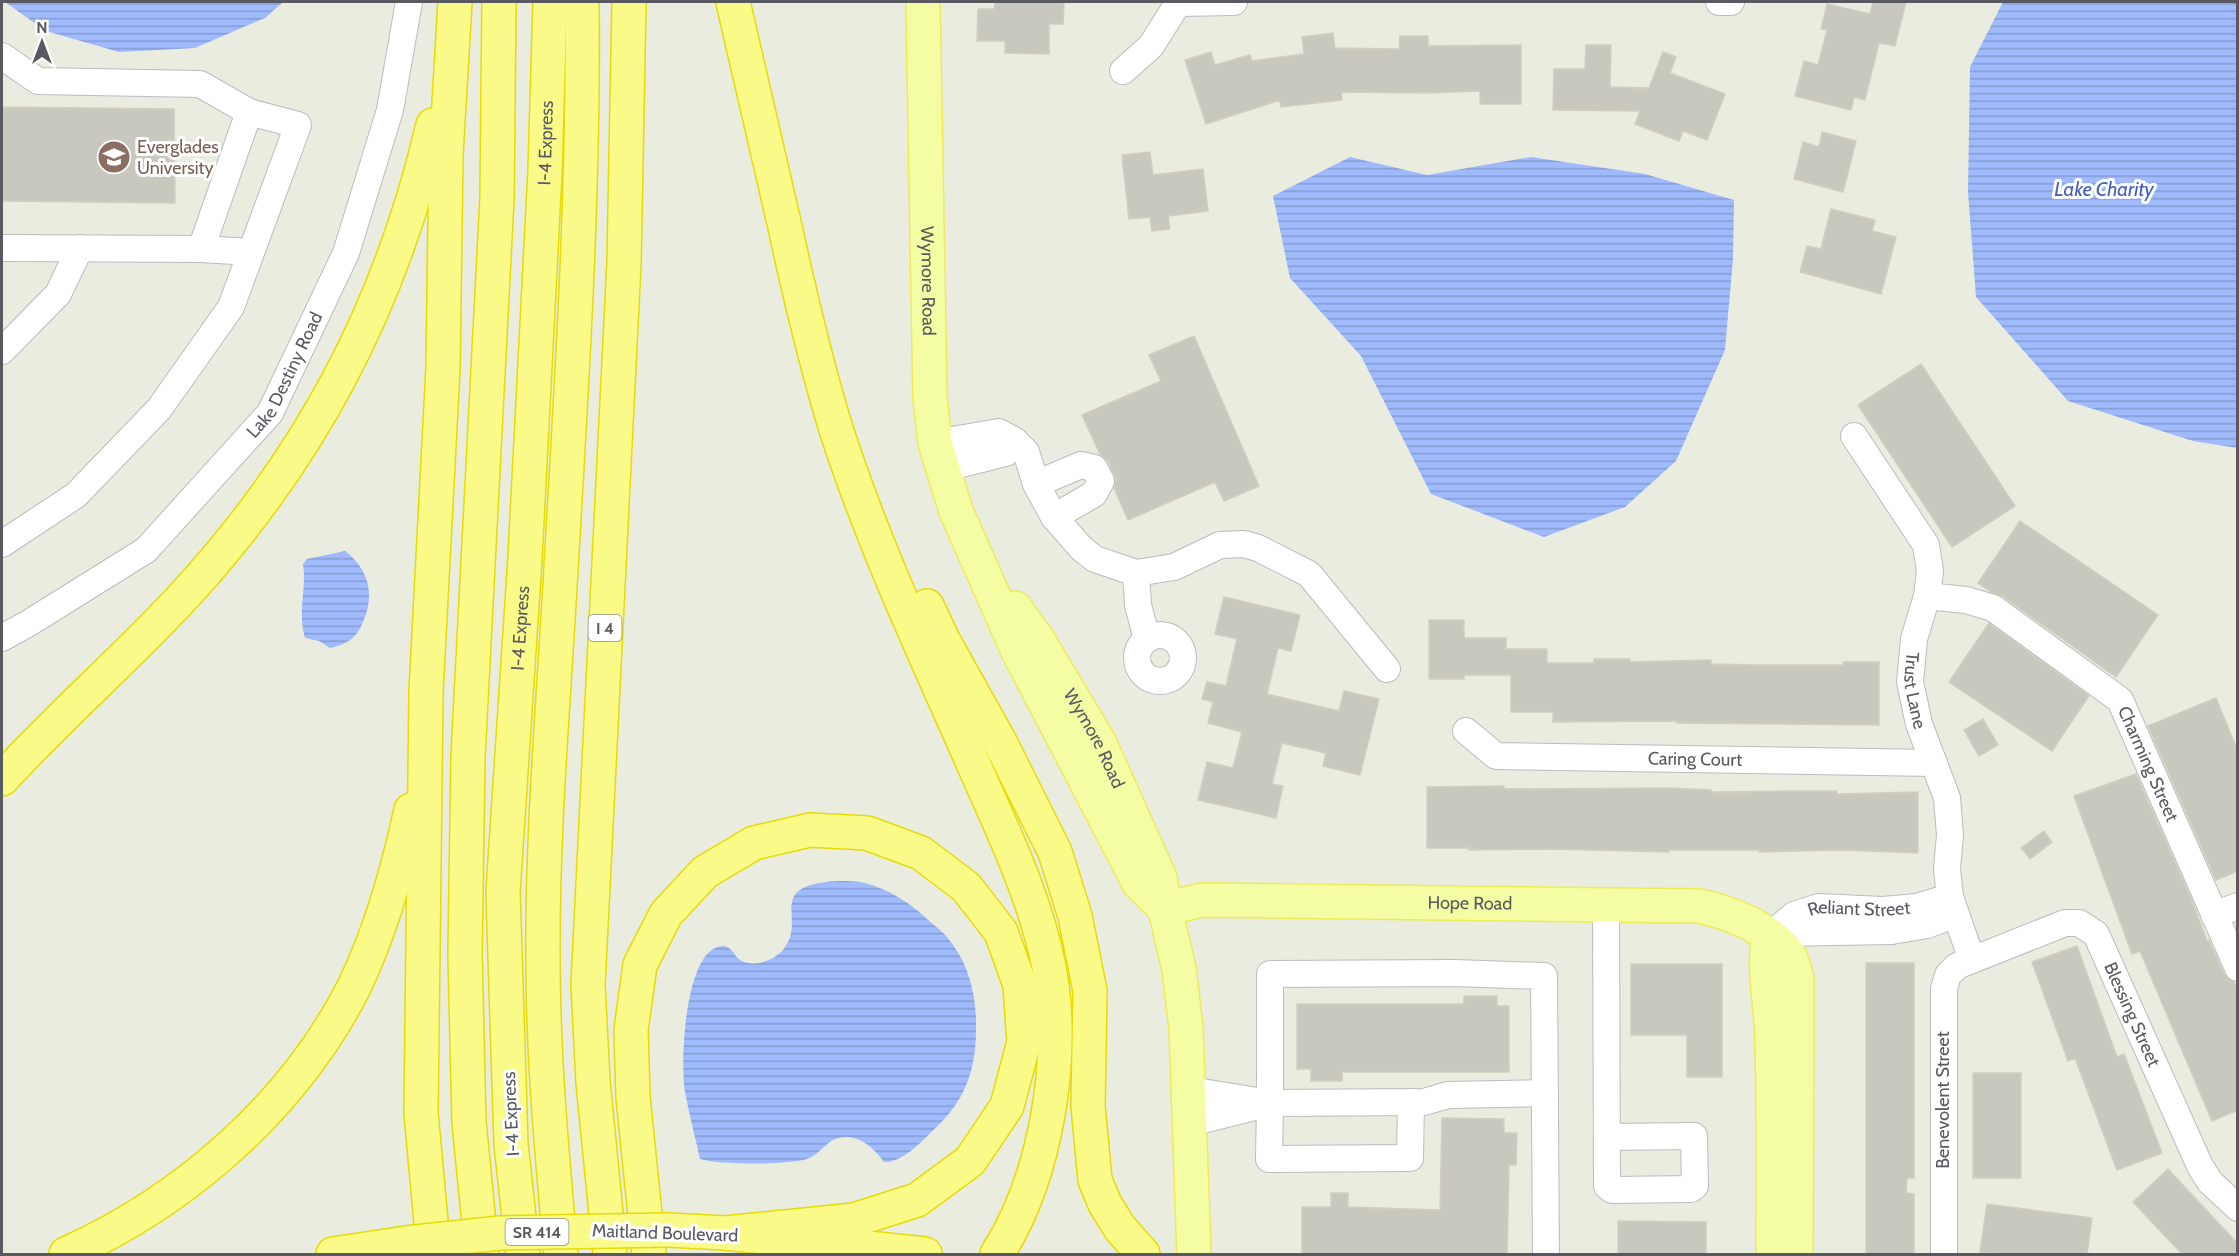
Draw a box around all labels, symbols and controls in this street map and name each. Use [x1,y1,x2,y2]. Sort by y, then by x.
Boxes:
north arrow [12,12,72,72]
text: N [36,18,48,37]
street label: I-4 Express [533,100,558,186]
place label: Everglades University [137,136,219,179]
school or university icon: Everglades University [96,139,132,175]
water label: Lake Charity [2054,177,2155,201]
street label: Wymore Road [916,226,940,336]
street label: Lake Destiny Road [242,308,327,442]
street label: I-4 Express [507,585,534,671]
road number: I 4 [588,615,622,641]
street label: Trust Lane [1899,651,1931,732]
street label: Wymore Road [1059,685,1129,792]
street label: Charming Street [2113,703,2183,825]
street label: Caring Court [1648,747,1742,771]
street label: Hope Road [1427,892,1512,915]
street label: Reliant Street [1805,896,1911,921]
street label: Blessing Street [2099,959,2165,1070]
street label: Benevolent Street [1932,1031,1954,1169]
street label: I-4 Express [498,1071,524,1157]
road number: SR 414 [506,1219,568,1245]
street label: Maitland Boulevard [592,1219,738,1247]

